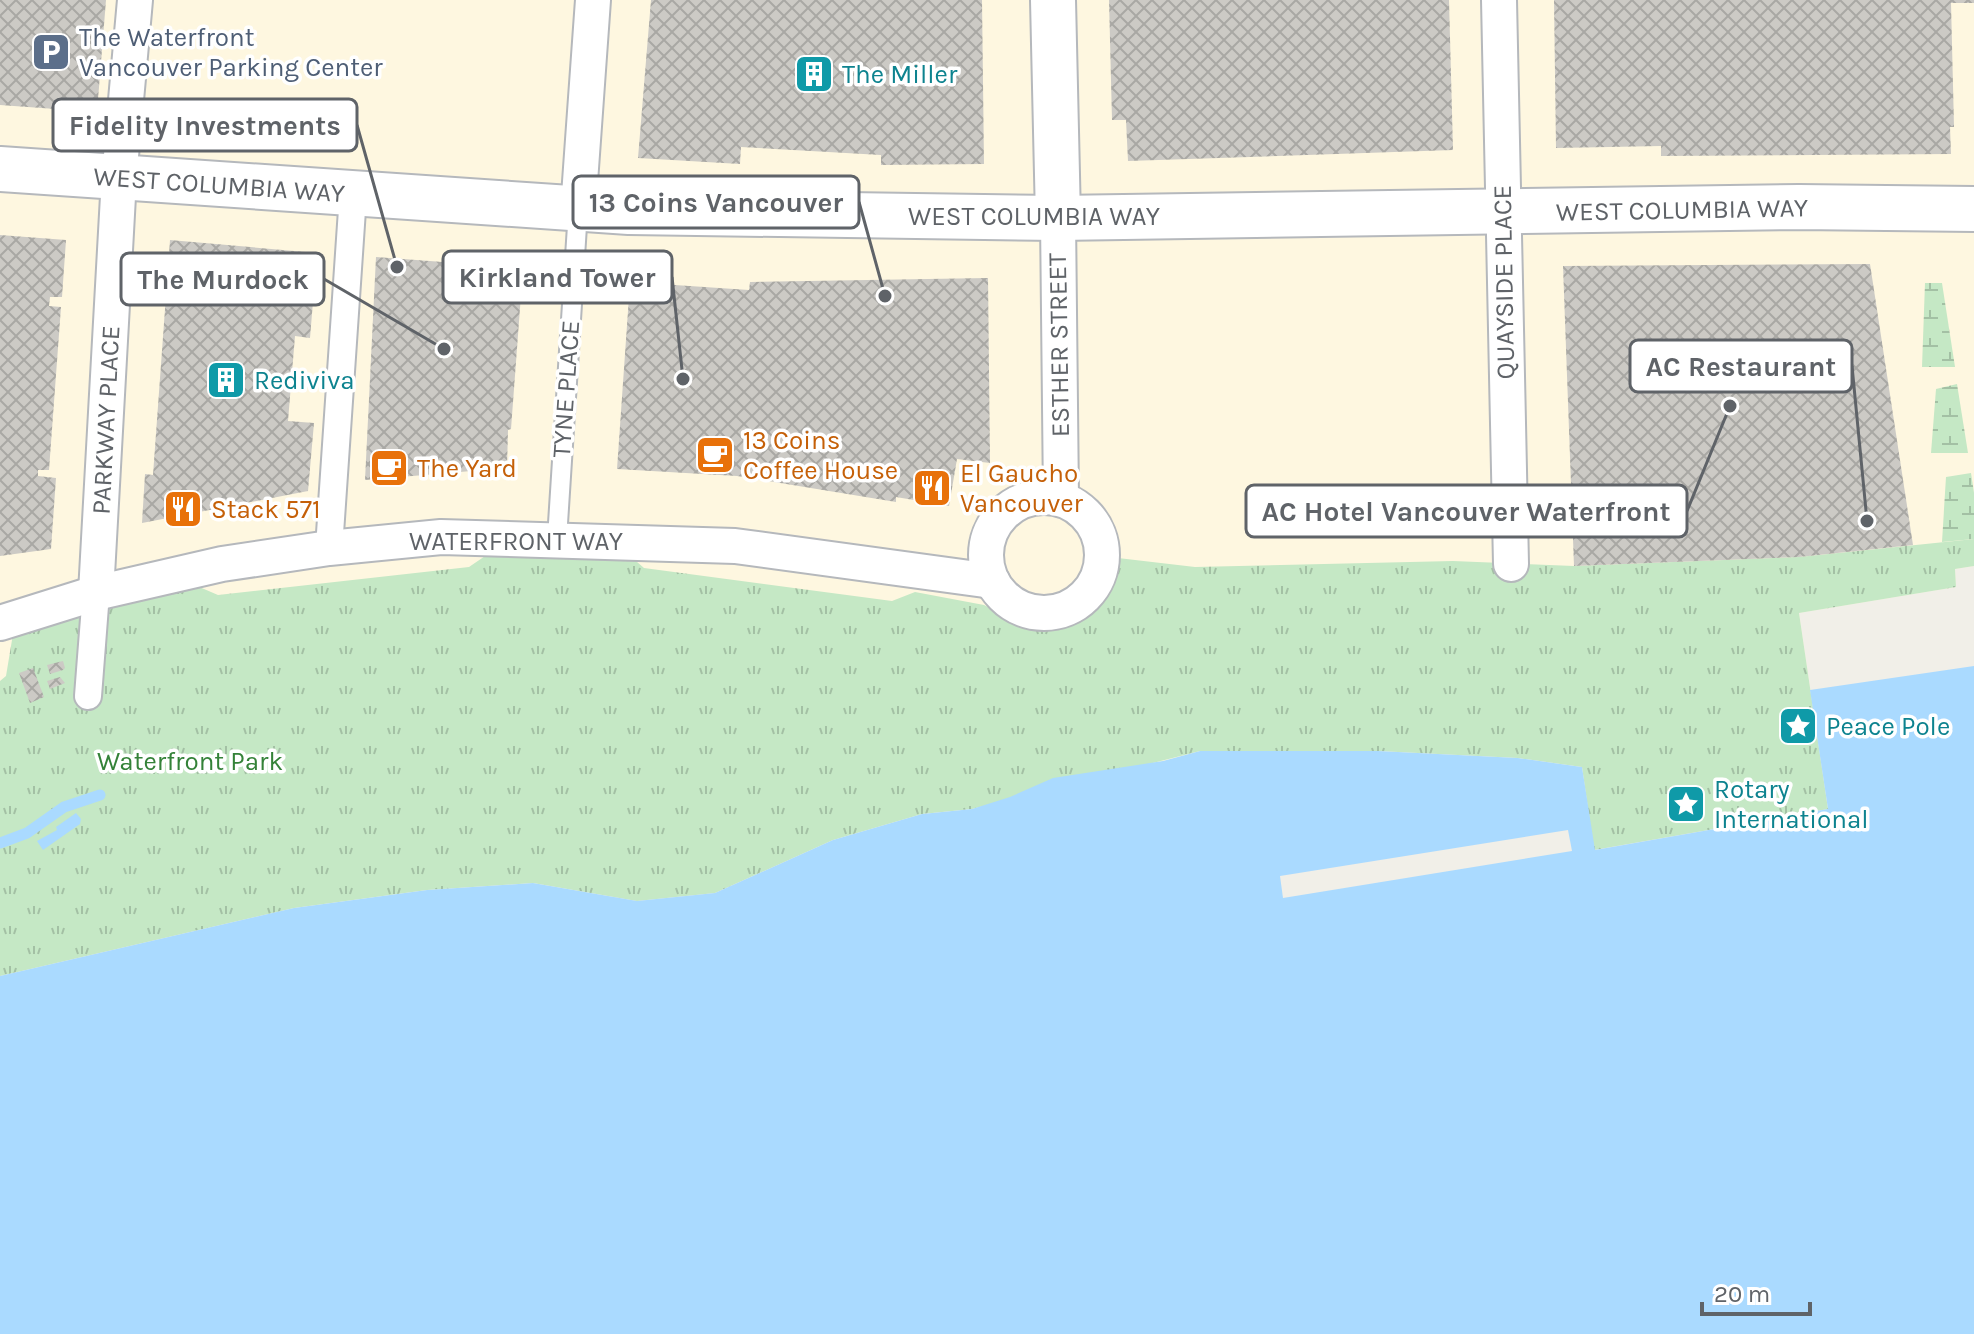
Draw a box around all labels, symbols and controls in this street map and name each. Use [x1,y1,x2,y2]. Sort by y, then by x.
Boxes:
place label: The Waterfront Vancouver Parking Center [79,22,383,83]
parking icon: The Waterfront Vancouver Parking Center [30,31,72,73]
building icon: The Miller [793,53,835,95]
place label: The Miller [842,59,958,90]
callout: Fidelity Investments [53,99,357,151]
text: Fidelity Investments [69,109,341,142]
street label: WEST COLUMBIA WAY [92,161,347,209]
callout: 13 Coins Vancouver [573,176,859,228]
street label: QUAYSIDE PLACE [1487,184,1521,380]
text: 13 Coins Vancouver [589,186,843,219]
street label: WEST COLUMBIA WAY [1556,192,1809,228]
street label: WEST COLUMBIA WAY [908,201,1161,232]
callout: Kirkland Tower [443,251,672,303]
callout: The Murdock [121,253,324,305]
street label: ESTHER STREET [1042,253,1076,437]
text: Kirkland Tower [459,261,655,294]
text: The Murdock [137,263,309,296]
street label: TYNE PLACE [546,319,586,459]
street label: PARKWAY PLACE [86,325,126,515]
callout: AC Restaurant [1630,340,1852,392]
text: AC Restaurant [1646,350,1836,383]
building icon: Rediviva [205,359,247,401]
place label: Rediviva [254,365,355,396]
place label: 13 Coins Coffee House [743,425,898,486]
cafe icon: 13 Coins Coffee House [694,434,736,476]
cafe icon: The Yard [368,447,410,489]
place label: The Yard [417,453,517,484]
place label: El Gaucho Vancouver [960,458,1084,519]
restaurant icon: El Gaucho Vancouver [911,467,953,509]
callout: AC Hotel Vancouver Waterfront [1246,485,1687,537]
restaurant icon: Stack 571 [162,488,204,530]
place label: Stack 571 [211,494,321,525]
text: AC Hotel Vancouver Waterfront [1262,495,1670,528]
street label: WATERFRONT WAY [409,526,624,557]
place icon: Peace Pole [1777,705,1819,747]
place label: Peace Pole [1826,711,1950,742]
park label: Waterfront Park [97,746,283,777]
place label: Rotary International [1714,774,1869,835]
place icon: Rotary International [1665,783,1707,825]
scale bar [1702,1266,1810,1316]
text: 20 m [1714,1280,1770,1308]

